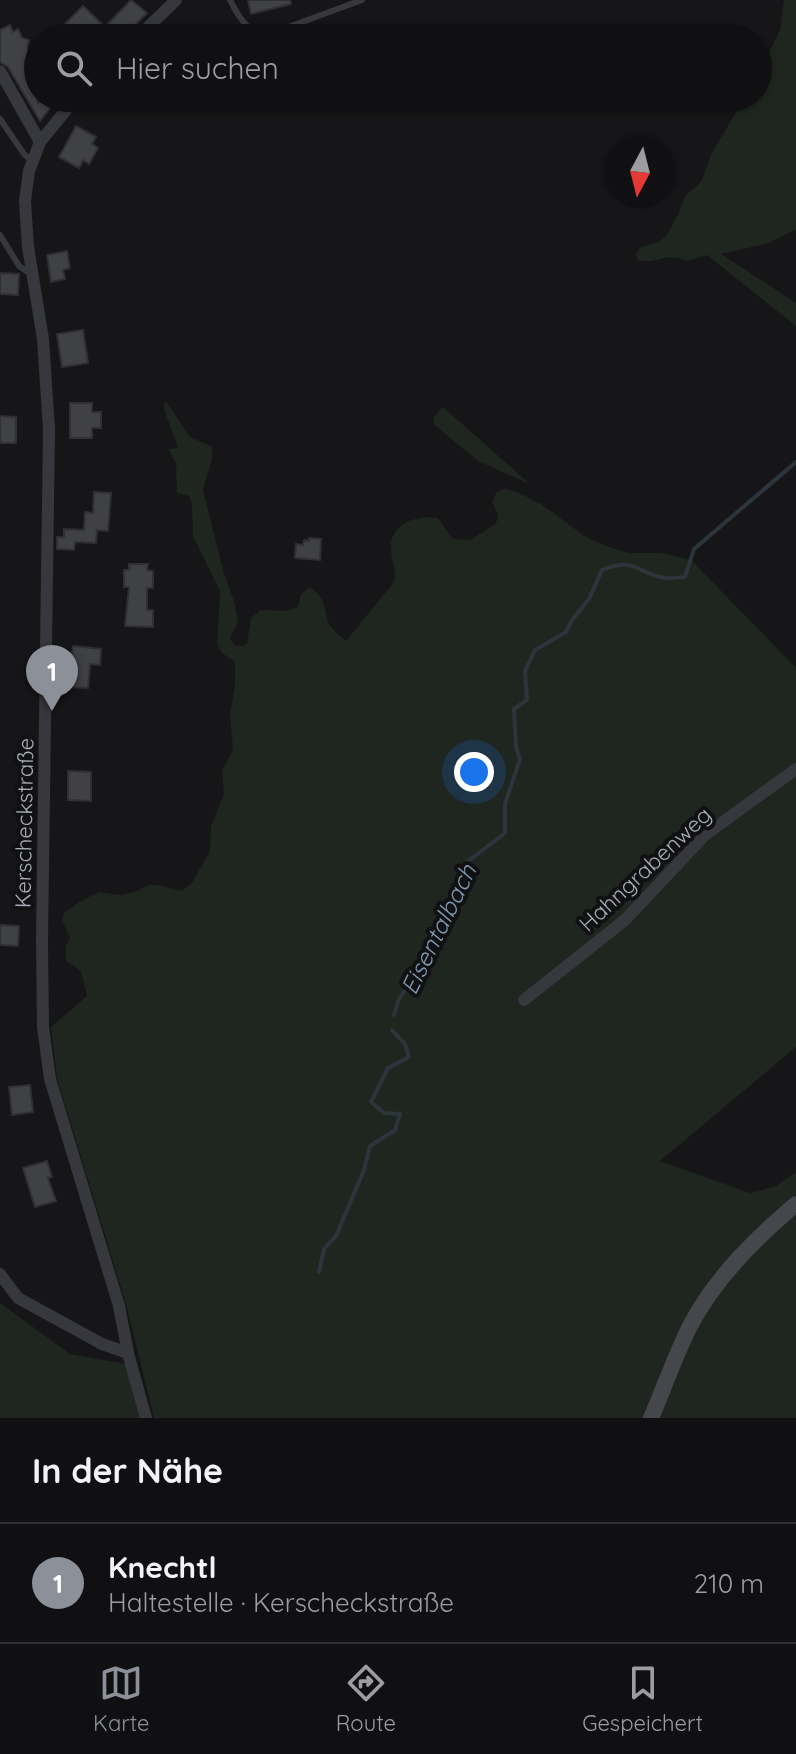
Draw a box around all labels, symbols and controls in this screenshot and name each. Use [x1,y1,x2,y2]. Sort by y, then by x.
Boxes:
search box [24,24,772,112]
icon: search [52,46,96,90]
text: Hier suchen [116,49,279,87]
north arrow [604,136,676,208]
pin: 1 [26,645,78,711]
street label: Kerscheckstraße [9,738,39,908]
your location [454,752,494,792]
street label: Hahngrabenweg [573,801,717,937]
water label: Eisentalbach [394,859,483,999]
text: In der Nähe [32,1449,223,1492]
text: Knechtl [108,1548,217,1586]
text: 1 [53,1567,63,1600]
text: 210 m [694,1567,764,1600]
text: Haltestelle · Kerscheckstraße [108,1586,454,1619]
tab: Karte [93,1661,150,1737]
tab: Route [336,1661,396,1737]
tab: Gespeichert [582,1661,703,1737]

